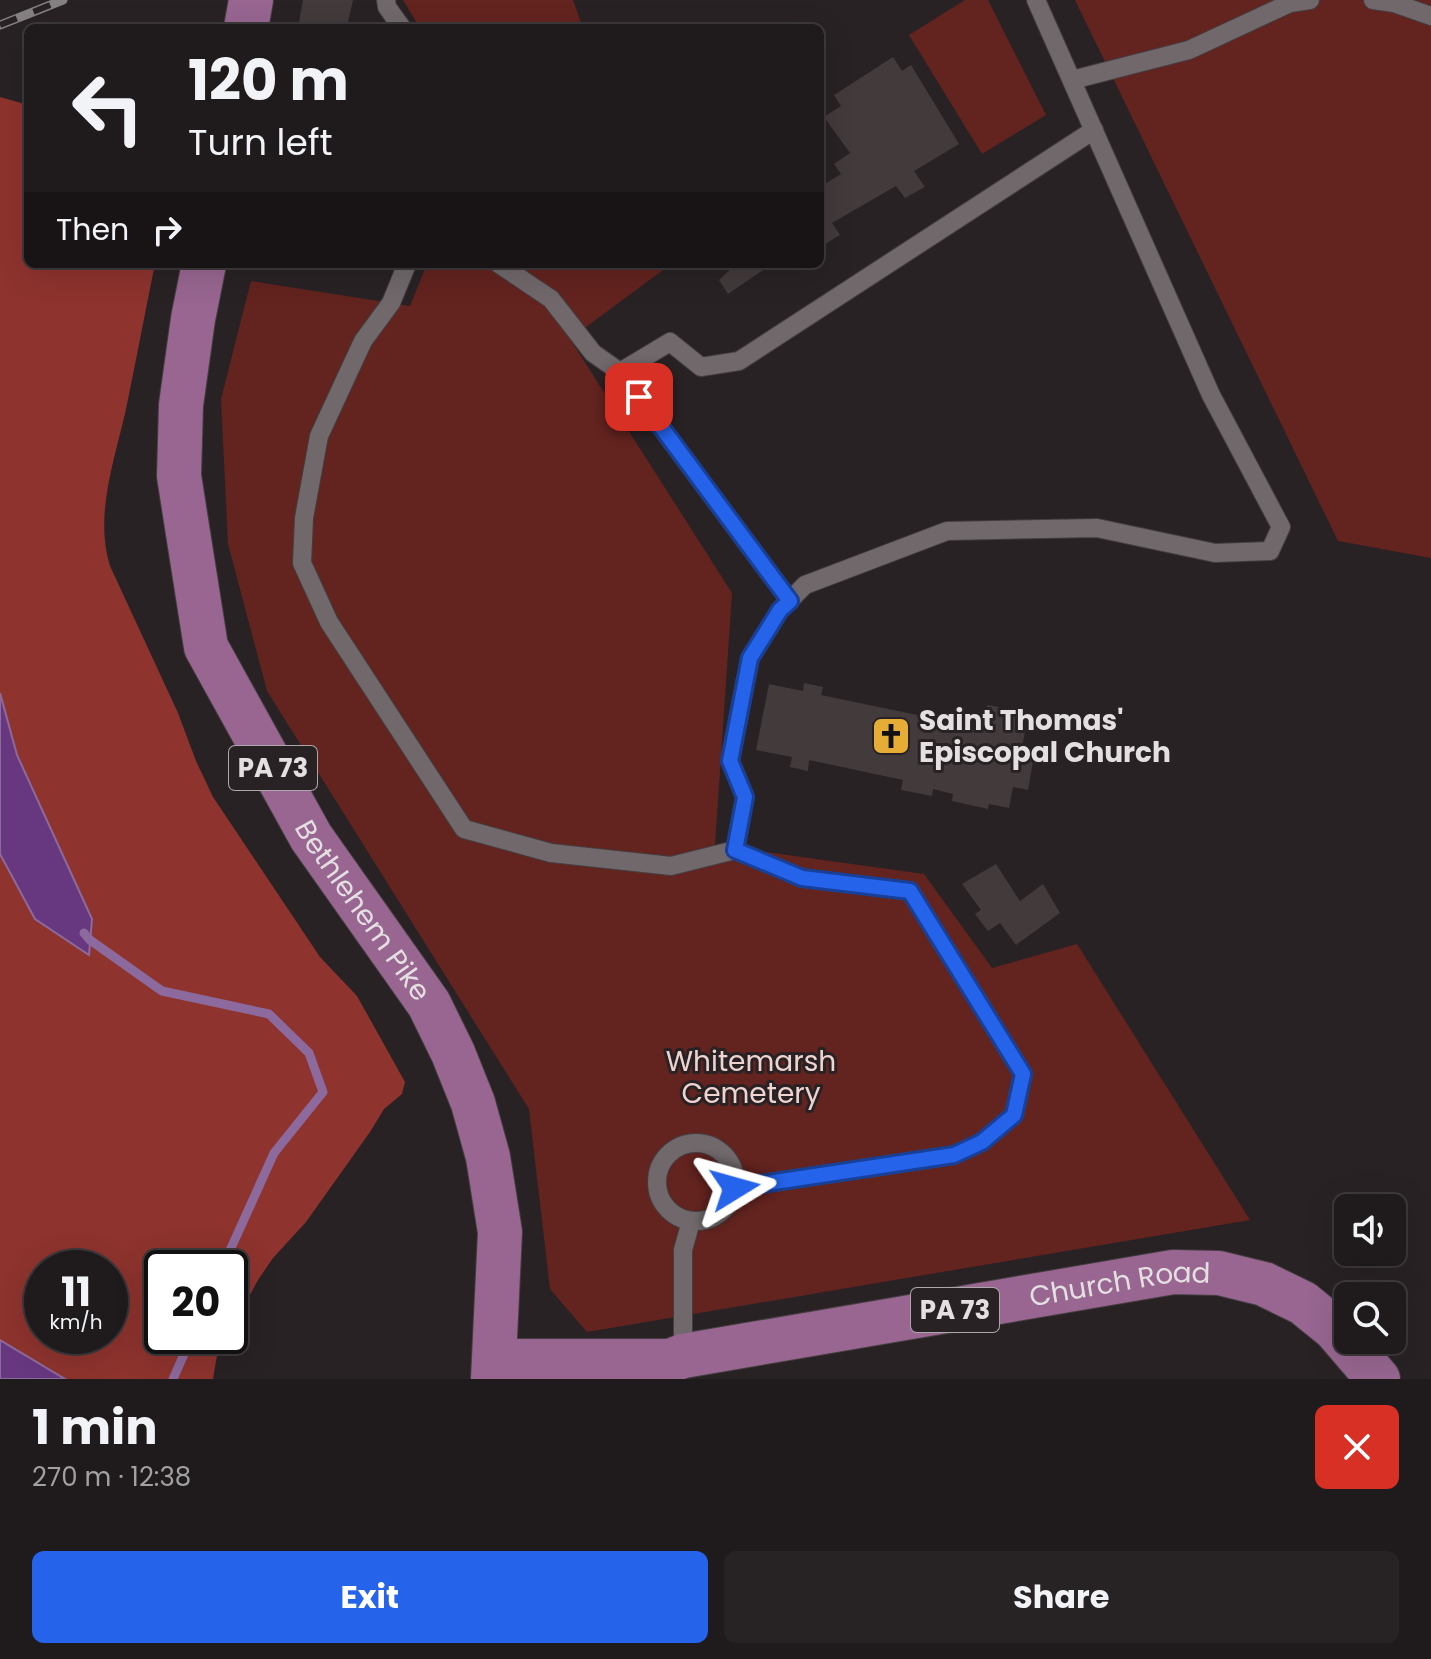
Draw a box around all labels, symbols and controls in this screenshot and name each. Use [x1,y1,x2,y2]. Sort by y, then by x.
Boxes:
text: 120 m [188,41,349,120]
icon: left [56,56,160,160]
text: Turn left [188,117,333,168]
text: Then [56,208,129,251]
icon: right [145,208,189,252]
pin [605,363,673,431]
icon: arrive [617,375,661,419]
place label: Saint Thomas' Episcopal Church [919,701,1171,772]
church icon: Saint Thomas' Episcopal Church [870,715,912,757]
road number: PA 73 [229,746,317,790]
street label: Bethlehem Pike [285,813,440,1009]
park label: Whitemarsh Cemetery [666,1042,836,1113]
position arrow [693,1146,777,1230]
map controls [1334,1194,1406,1354]
button: sound [1334,1194,1406,1266]
speed limit sign: 20 [144,1250,248,1354]
street label: Church Road [1026,1253,1211,1316]
text: 11 [61,1264,91,1320]
button: search [1334,1282,1406,1354]
road number: PA 73 [911,1288,999,1332]
text: km/h [49,1308,103,1336]
text: 1 min [32,1394,158,1461]
button: close [1315,1405,1399,1489]
text: 270 m · 12:38 [32,1459,191,1495]
button: Exit [32,1551,708,1643]
button: Share [724,1551,1399,1643]

